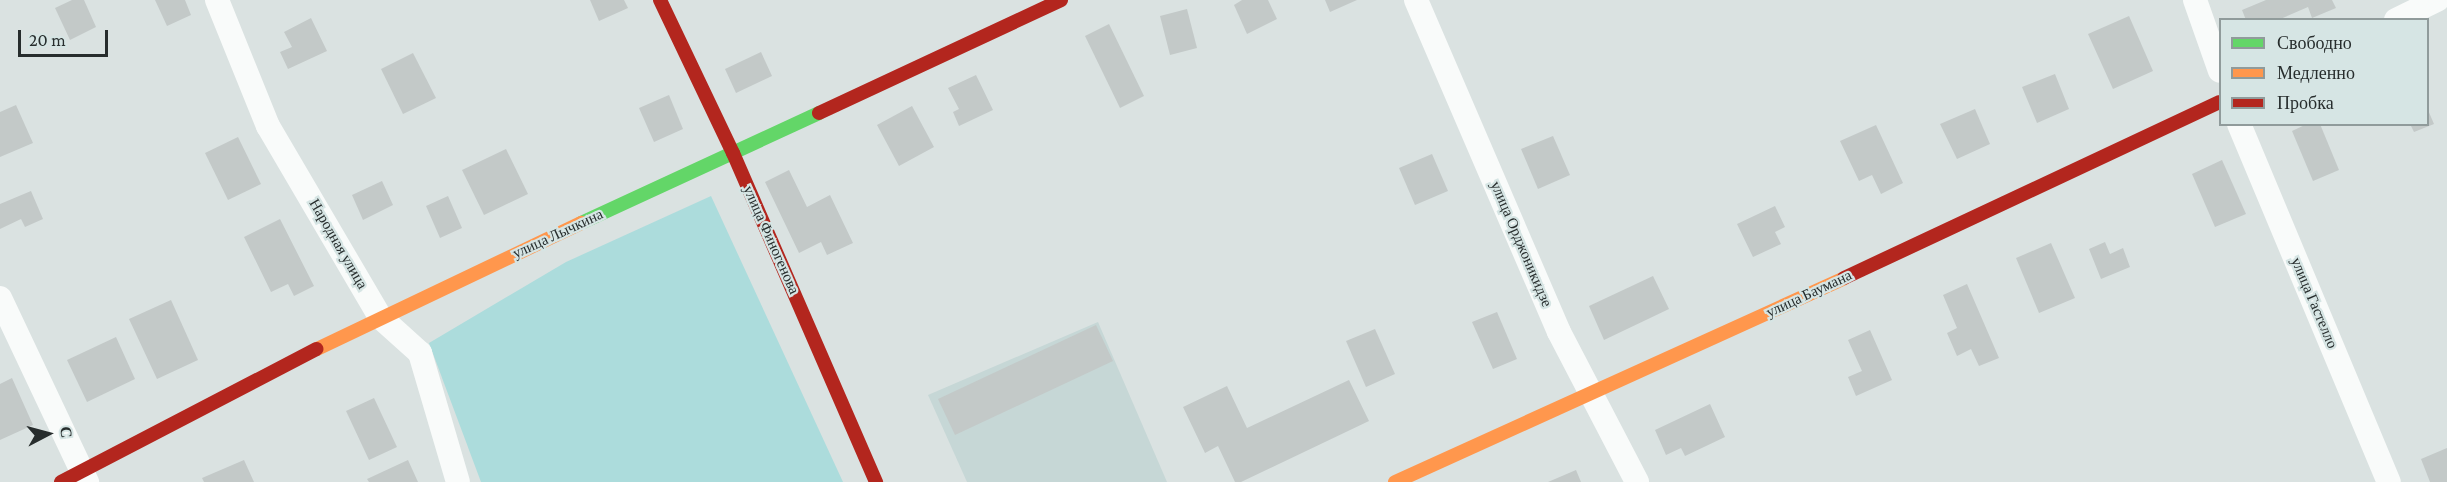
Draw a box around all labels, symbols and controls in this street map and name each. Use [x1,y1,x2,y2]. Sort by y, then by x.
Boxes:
scale bar [21,18,111,56]
legend [2219,18,2429,126]
text: 20 m [29,30,66,50]
text: Свободно [2277,33,2352,53]
text: Медленно [2277,63,2355,83]
text: Пробка [2277,93,2334,113]
street label: улица Орджоникидзе [1486,178,1556,310]
street label: улица Финогенова [739,183,803,297]
street label: Народная улица [305,196,371,292]
street label: улица Лычкина [510,205,606,263]
street label: улица Гастелло [2287,255,2341,351]
street label: улица Баумана [1763,266,1855,322]
north arrow [18,404,78,464]
text: С [57,425,75,439]

